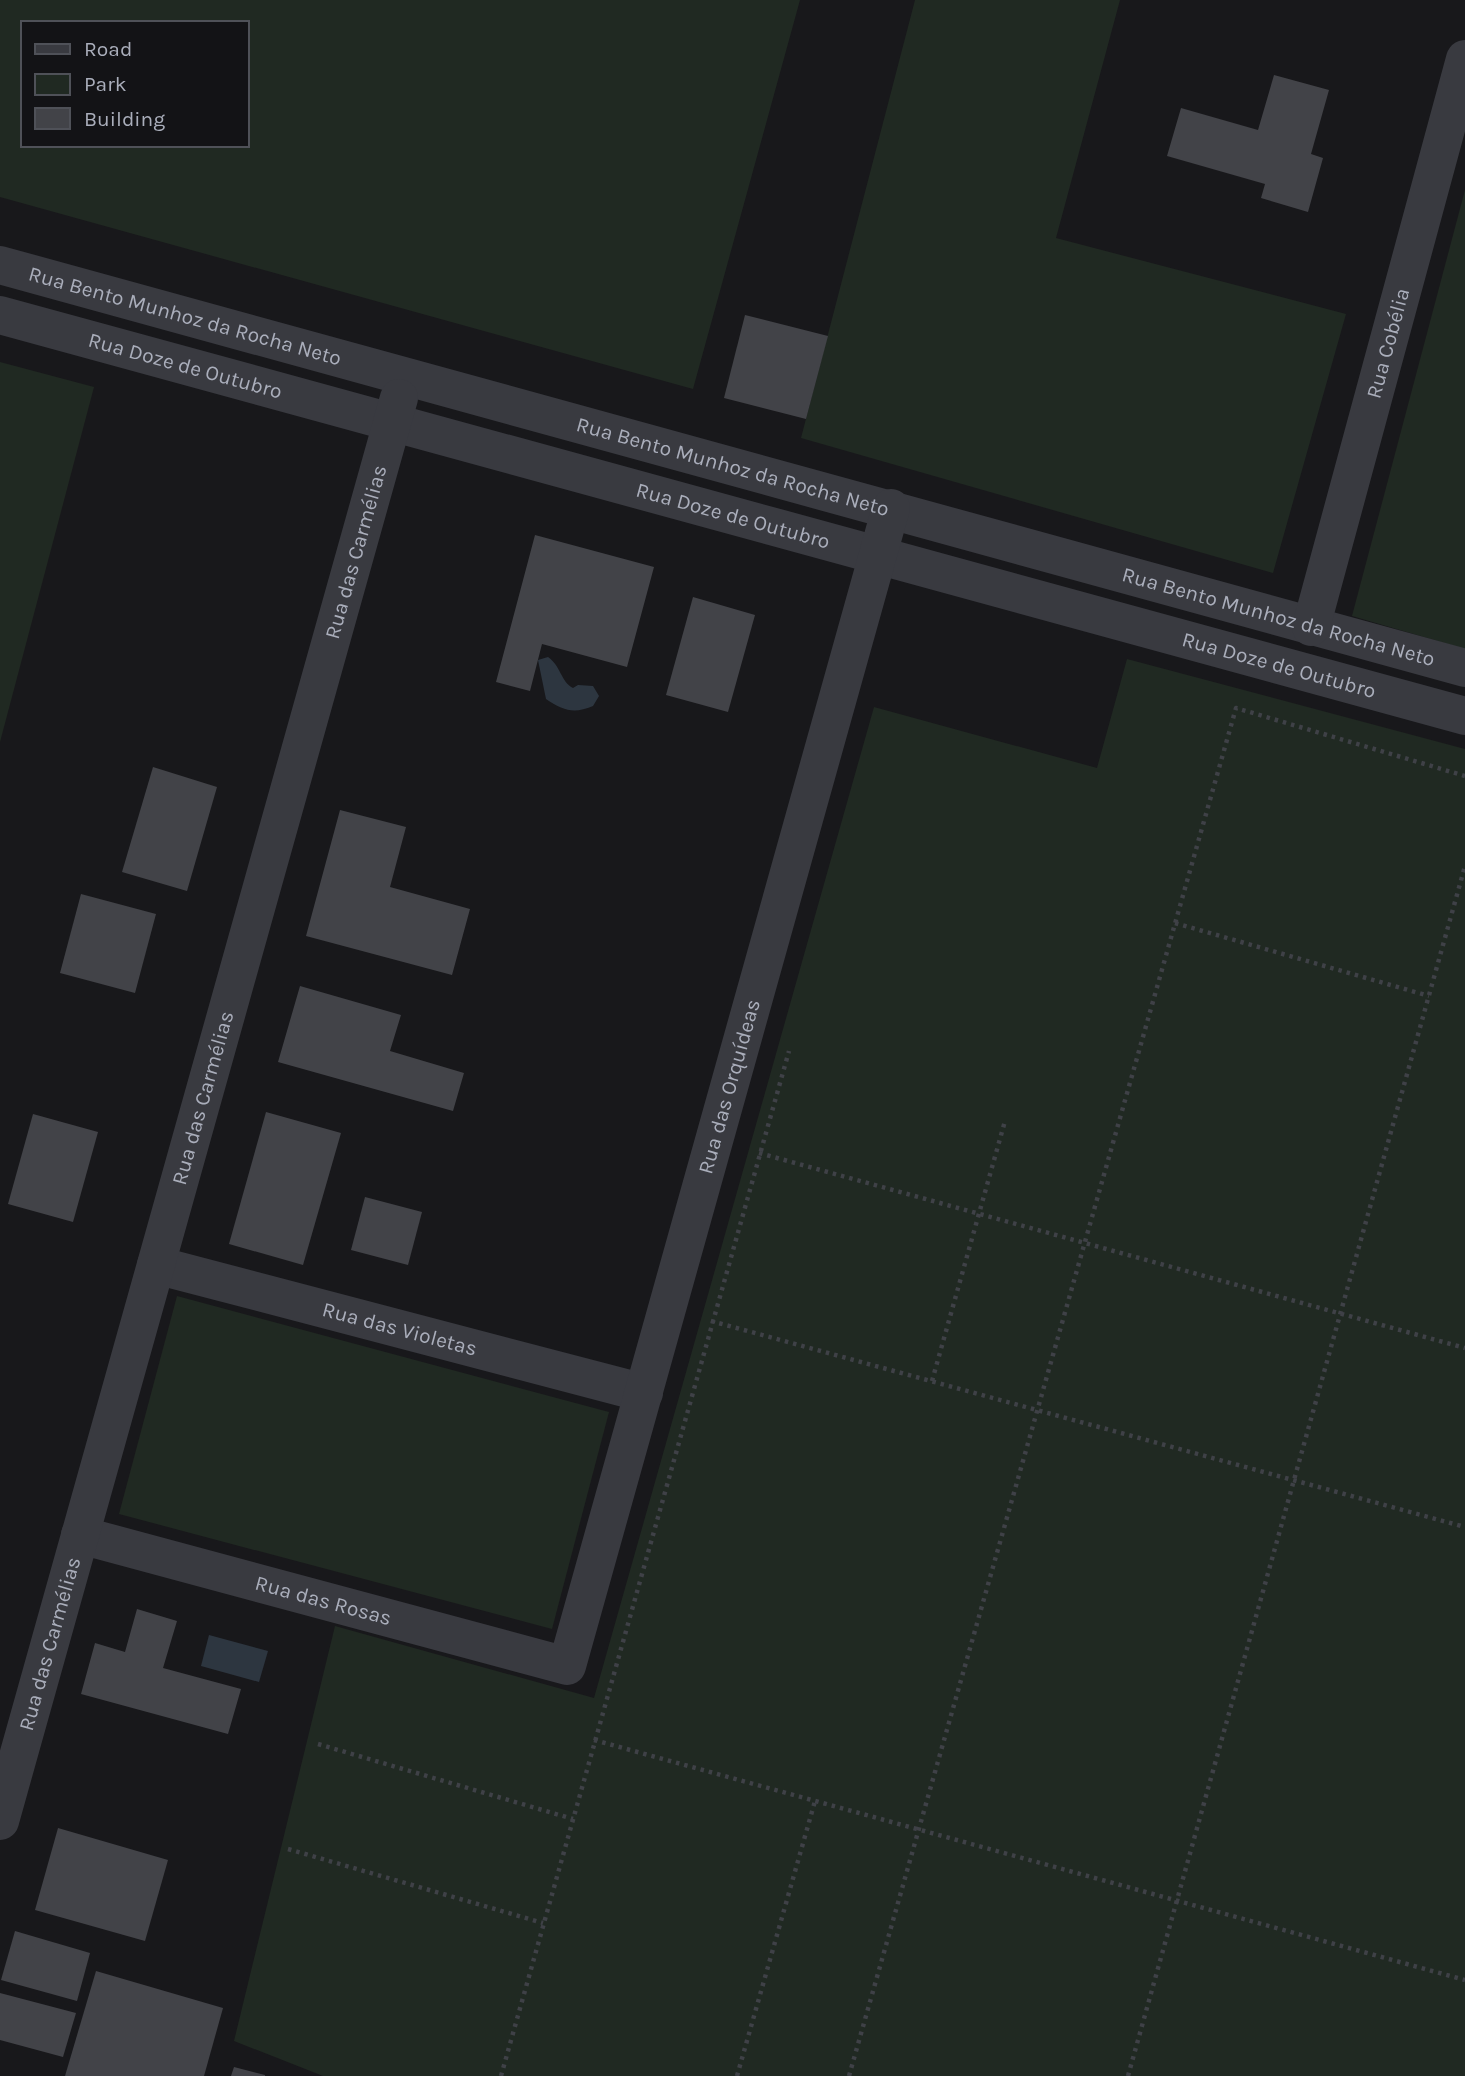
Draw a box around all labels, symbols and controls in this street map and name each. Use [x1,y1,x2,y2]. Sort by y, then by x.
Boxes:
legend [21,21,248,147]
text: Road [84,37,132,61]
text: Park [84,72,127,96]
text: Building [84,107,165,131]
street label: Rua Bento Munhoz da Rocha Neto [26,261,344,370]
street label: Rua Cobélia [1362,285,1414,401]
street label: Rua Doze de Outubro [86,328,285,404]
street label: Rua Bento Munhoz da Rocha Neto [574,412,892,521]
street label: Rua das Carmélias [320,462,392,642]
street label: Rua Doze de Outubro [633,478,833,554]
street label: Rua Bento Munhoz da Rocha Neto [1119,562,1438,671]
street label: Rua Doze de Outubro [1179,627,1379,703]
street label: Rua das Orquídeas [693,996,765,1177]
street label: Rua das Carmélias [167,1008,239,1188]
street label: Rua das Violetas [320,1297,480,1361]
street label: Rua das Carmélias [14,1554,85,1733]
street label: Rua das Rosas [253,1571,394,1630]

